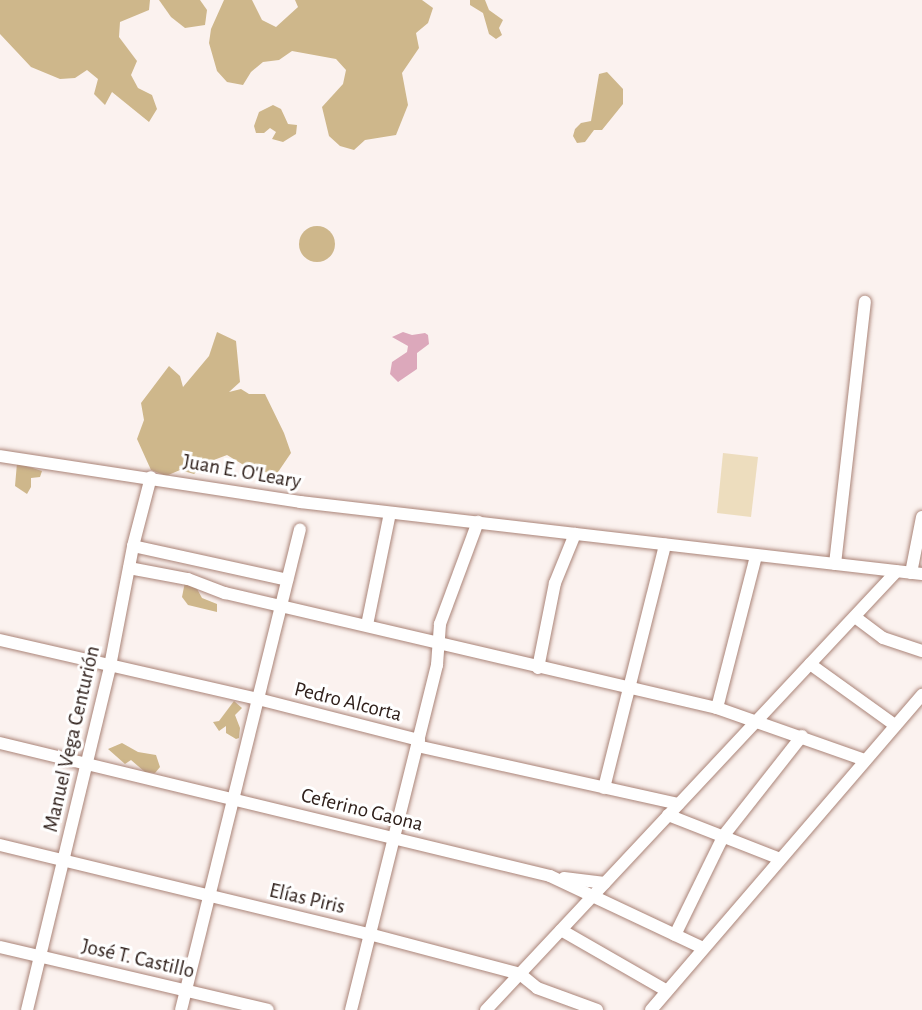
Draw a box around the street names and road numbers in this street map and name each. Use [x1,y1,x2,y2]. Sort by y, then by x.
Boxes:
street label: Juan E. O'Leary [181,449,303,495]
street label: Manuel Vega Centurión [38,643,106,835]
street label: Pedro Alcorta [292,676,404,728]
street label: Ceferino Gaona [298,783,426,837]
street label: Elías Piris [267,878,347,920]
street label: José T. Castillo [79,934,197,984]

